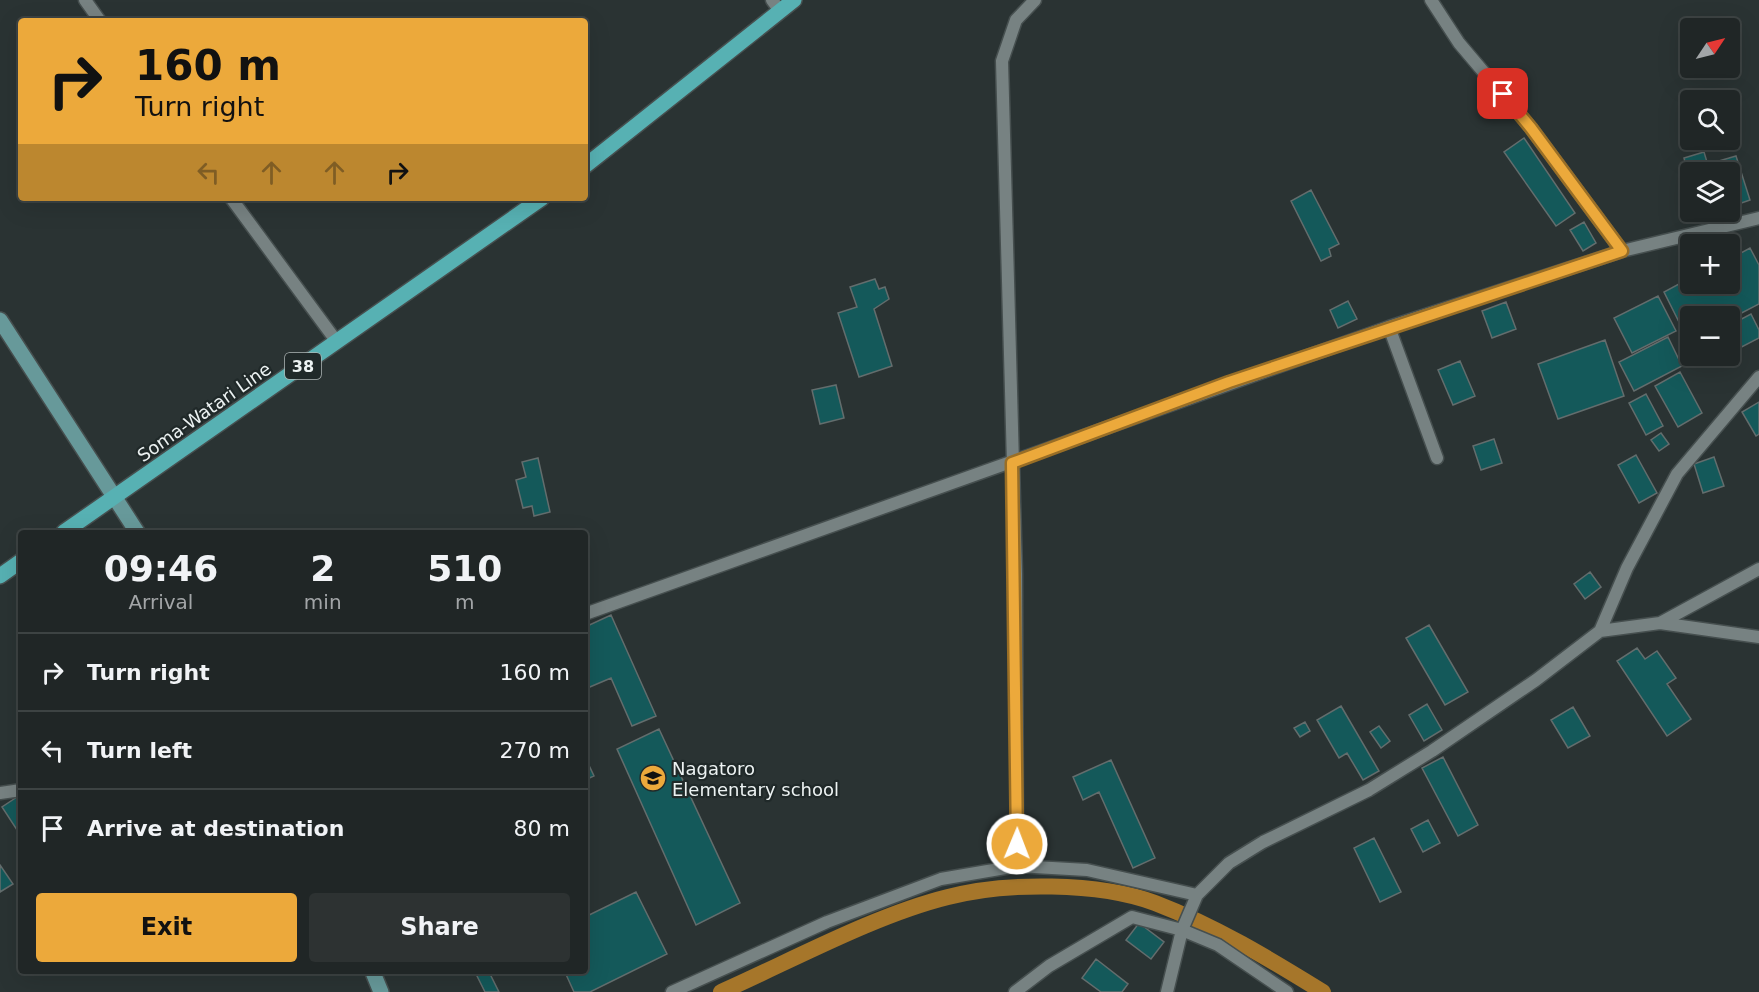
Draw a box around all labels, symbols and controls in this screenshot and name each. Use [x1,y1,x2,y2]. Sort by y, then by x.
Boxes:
north arrow [1680,18,1740,78]
map controls [1680,18,1740,366]
text: 160 m [135,41,281,90]
icon: right [36,42,114,120]
pin [1477,68,1528,119]
icon: arrive [1486,77,1519,110]
button: search [1680,90,1740,150]
text: Turn right [135,91,264,122]
icon: left [192,156,225,189]
icon: ahead [255,156,288,189]
icon: ahead [318,156,351,189]
icon: right [381,156,414,189]
button: layers [1680,162,1740,222]
button: + [1680,234,1740,294]
button: − [1680,306,1740,366]
road number: 38 [285,353,321,379]
street label: Soma-Watari Line [133,358,275,466]
text: 09:46 [104,548,218,589]
text: 2 [310,548,335,589]
text: 510 [427,548,502,589]
text: Arrival [128,590,193,614]
text: min [304,590,342,614]
text: m [455,590,475,614]
icon: right [36,656,69,689]
text: Turn right [87,660,210,685]
text: 160 m [500,660,570,685]
icon: left [36,734,69,767]
text: Turn left [87,738,192,763]
text: 270 m [500,738,570,763]
place label: Nagatoro Elementary school [672,758,839,800]
school or university icon: Nagatoro Elementary school [638,763,668,793]
icon: arrive [36,812,69,845]
position arrow [985,812,1049,876]
text: Arrive at destination [87,816,344,841]
text: 80 m [514,816,570,841]
button: Exit [36,893,297,962]
button: Share [309,893,570,962]

